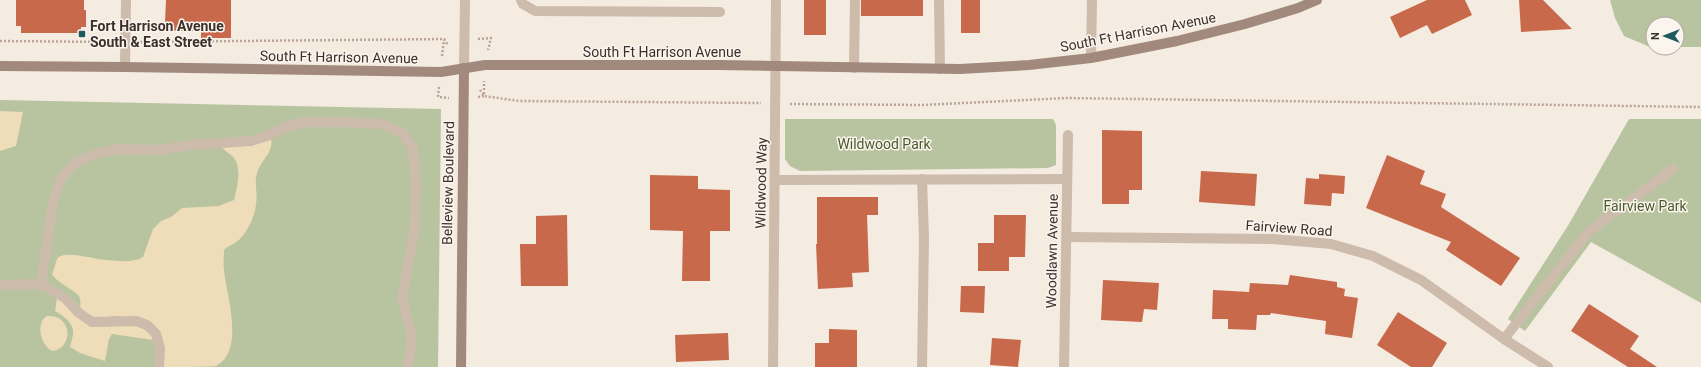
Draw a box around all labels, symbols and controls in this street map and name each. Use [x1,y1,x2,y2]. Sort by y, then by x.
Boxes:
street label: South Ft Harrison Avenue [1059,9,1217,55]
north arrow [1645,16,1685,56]
place label: Fort Harrison Avenue South & East Street [90,18,224,50]
marker: Fort Harrison Avenue South & East Street [77,29,87,39]
text: N [1649,32,1662,40]
street label: South Ft Harrison Avenue [583,44,741,60]
street label: South Ft Harrison Avenue [260,48,418,66]
street label: Belleview Boulevard [439,121,457,245]
park label: Wildwood Park [837,136,931,152]
street label: Wildwood Way [752,137,770,229]
street label: Woodlawn Avenue [1043,194,1061,308]
park label: Fairview Park [1603,198,1688,214]
street label: Fairview Road [1245,217,1333,239]

